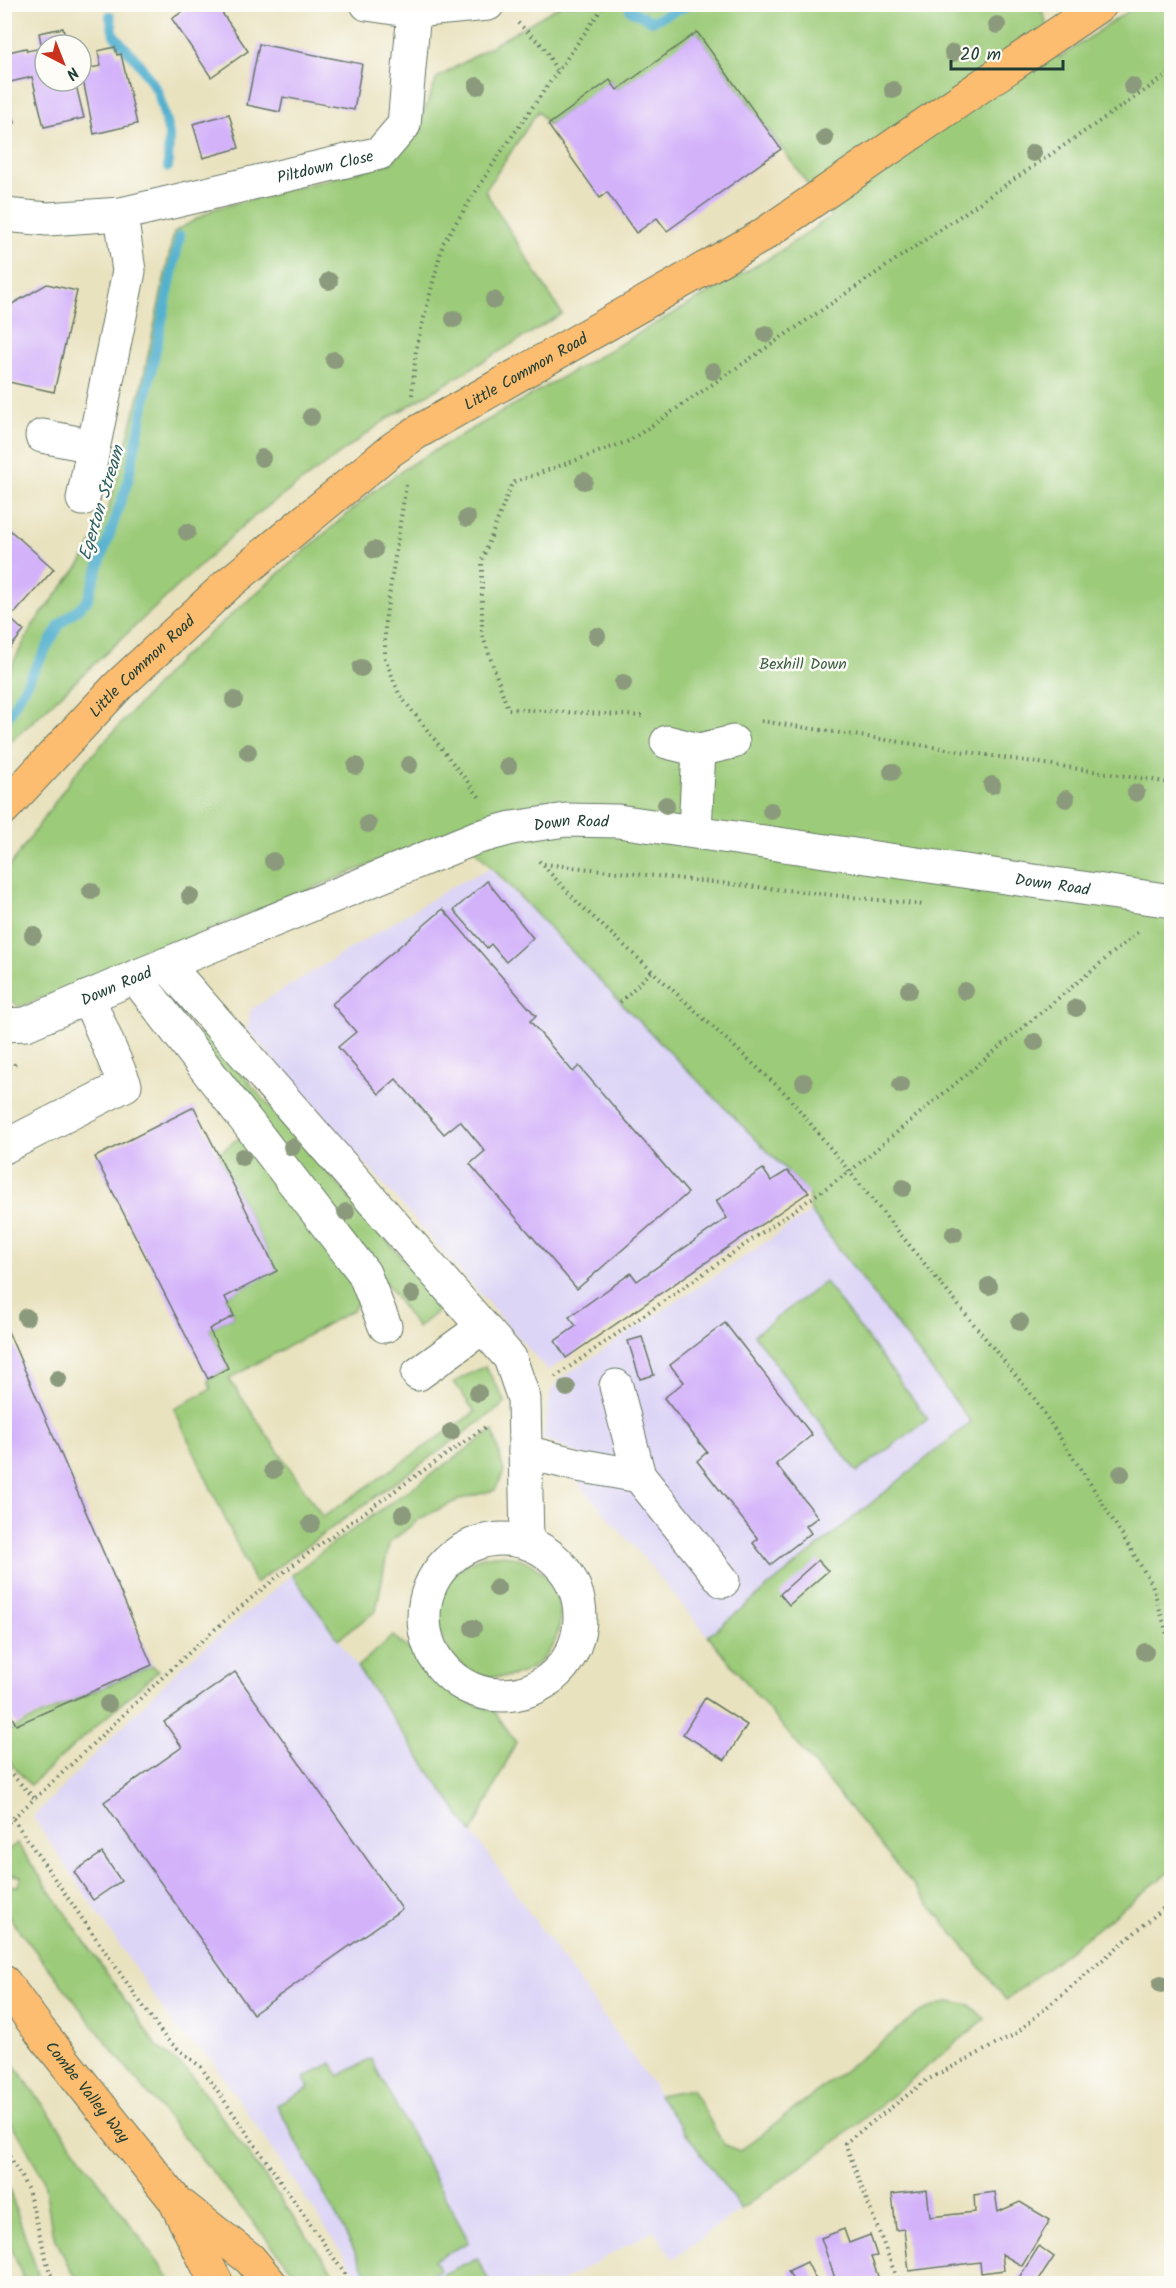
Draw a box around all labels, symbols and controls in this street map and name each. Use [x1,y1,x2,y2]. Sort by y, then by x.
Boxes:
north arrow [33,33,93,93]
scale bar [951,33,1064,71]
text: 20 m [960,41,1001,70]
text: N [60,60,84,86]
street label: Piltdown Close [275,144,376,191]
street label: Little Common Road [459,326,594,417]
water label: Egerton Stream [71,441,134,564]
street label: Little Common Road [84,609,202,724]
park label: Bexhill Down [759,652,847,677]
street label: Down Road [532,808,610,839]
street label: Down Road [1013,867,1092,903]
street label: Down Road [77,960,157,1013]
street label: Combe Valley Way [38,2036,136,2149]

